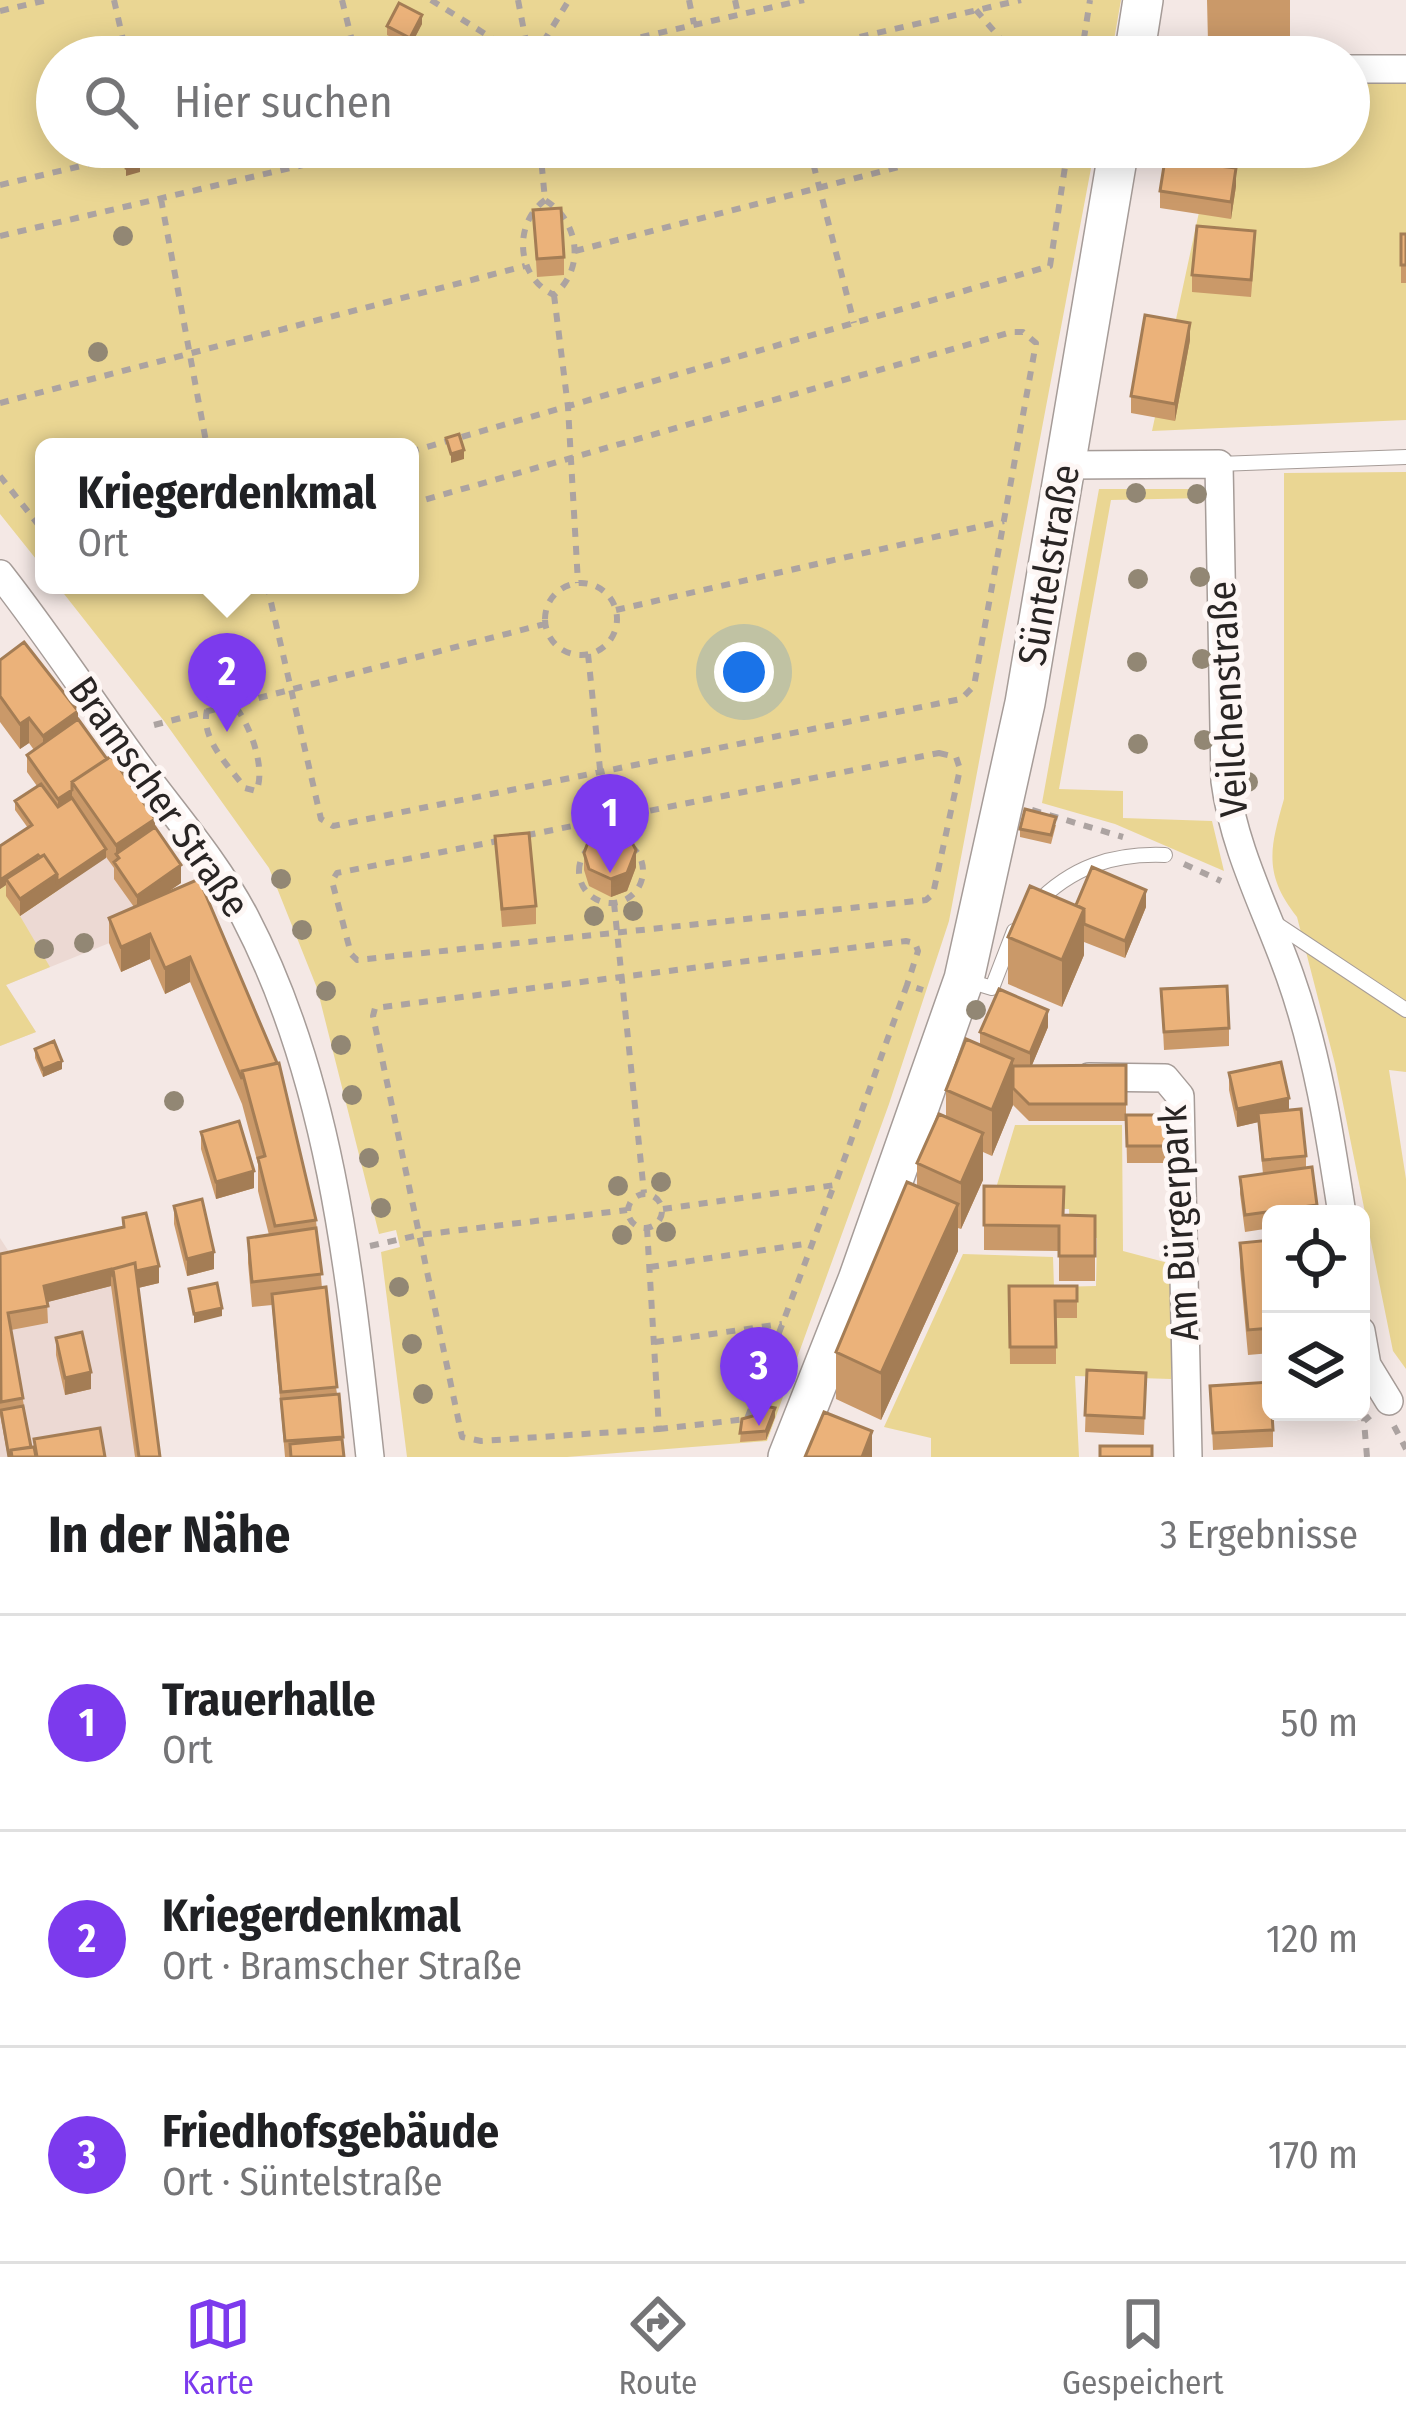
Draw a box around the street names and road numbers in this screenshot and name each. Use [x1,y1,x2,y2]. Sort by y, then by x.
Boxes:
street label: Süntelstraße [1009,461,1089,669]
street label: Veilchenstraße [1199,580,1257,818]
street label: Bramscher Straße [59,668,259,926]
street label: Am Bürgerpark [1150,1103,1208,1342]

